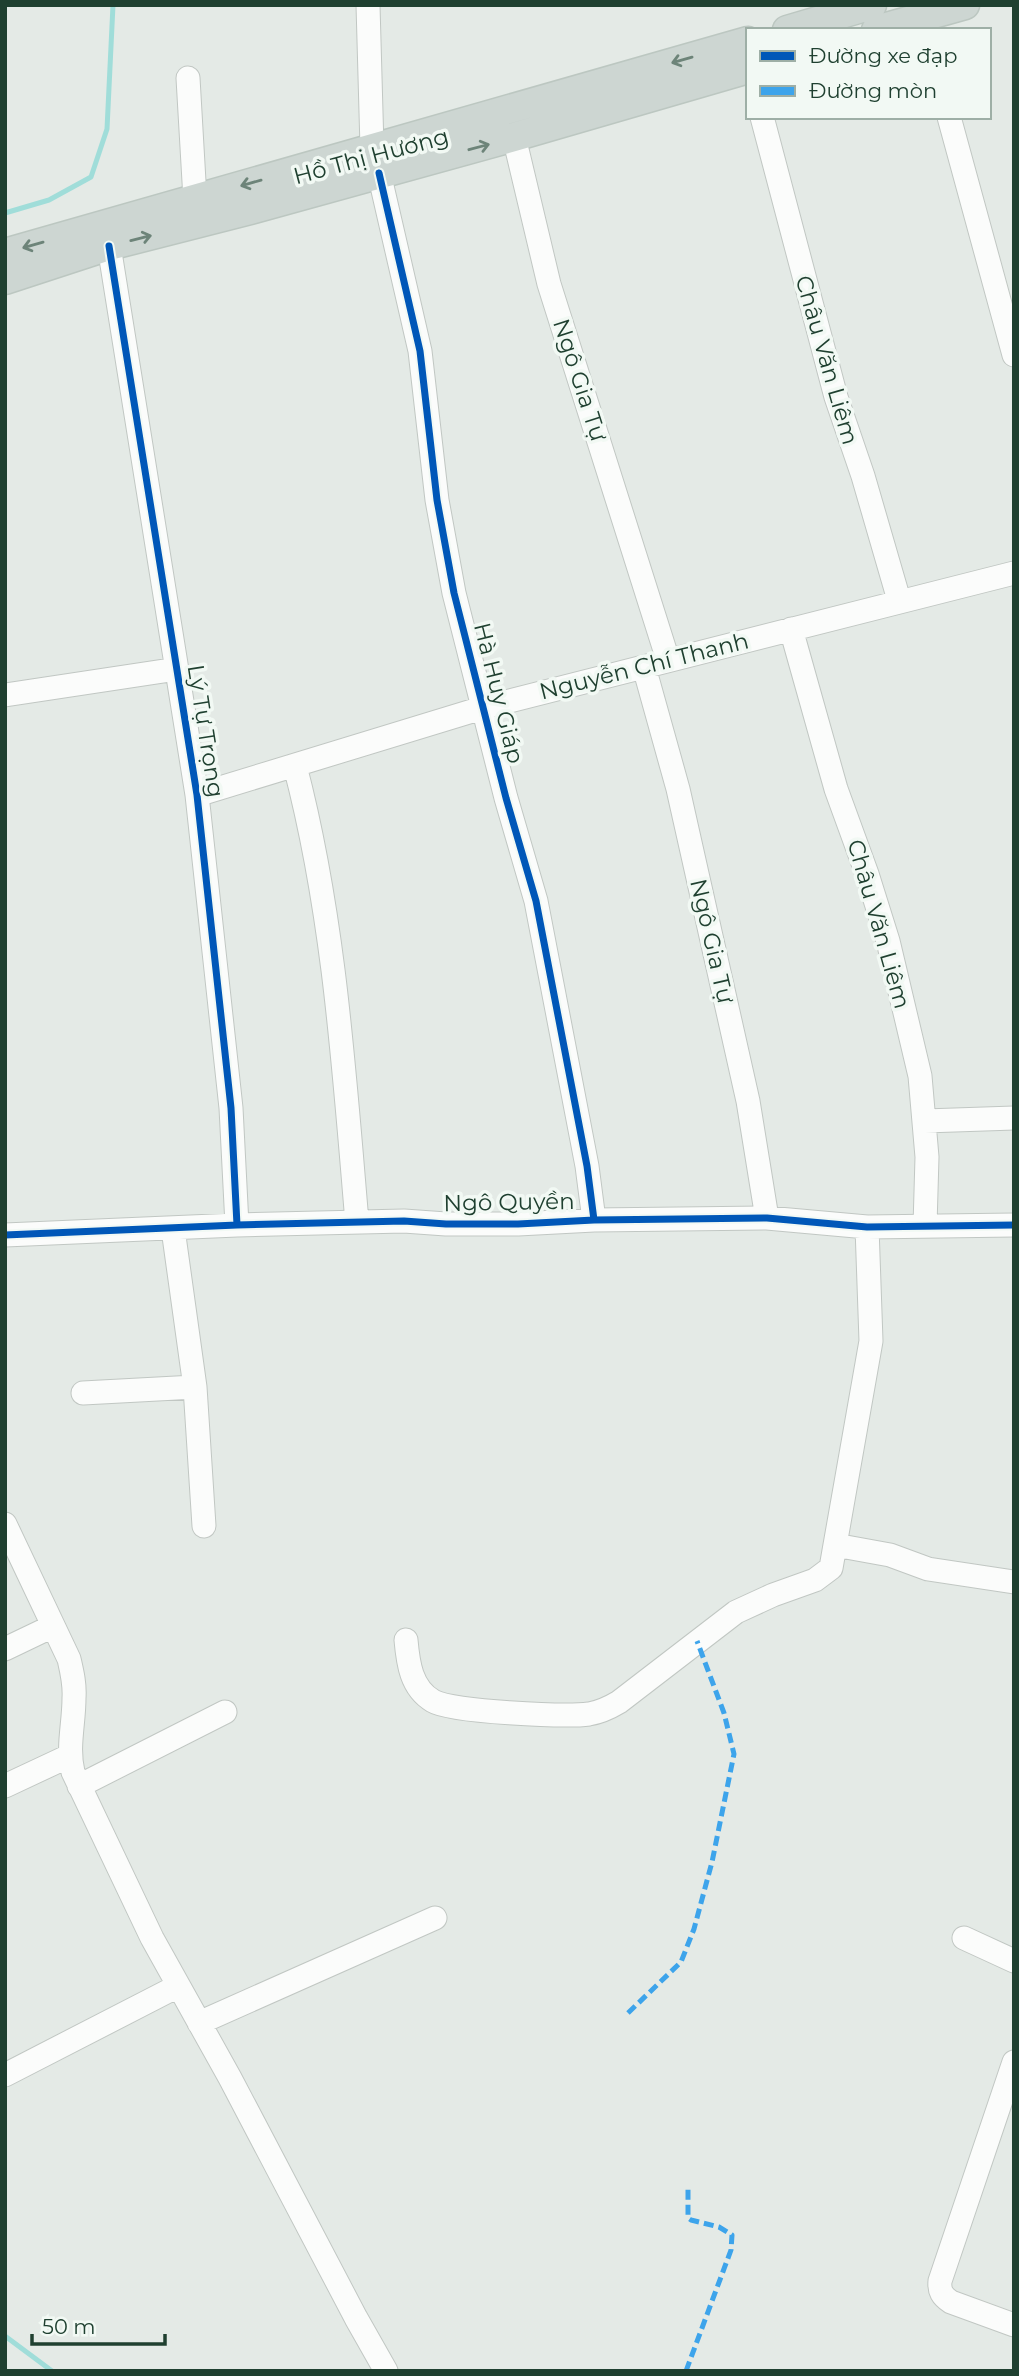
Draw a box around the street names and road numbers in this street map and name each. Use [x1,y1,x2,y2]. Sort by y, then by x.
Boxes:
street label: Hồ Thị Hương [290,122,452,190]
street label: Châu Văn Liêm [789,272,865,448]
street label: Ngô Gia Tự [547,315,613,445]
street label: Hà Huy Giáp [468,620,530,766]
street label: Nguyễn Chí Thanh [536,626,752,706]
street label: Lý Tự Trọng [182,663,230,799]
street label: Châu Văn Liêm [841,836,917,1012]
street label: Ngô Gia Tự [684,876,740,1006]
street label: Ngô Quyền [443,1187,575,1217]

